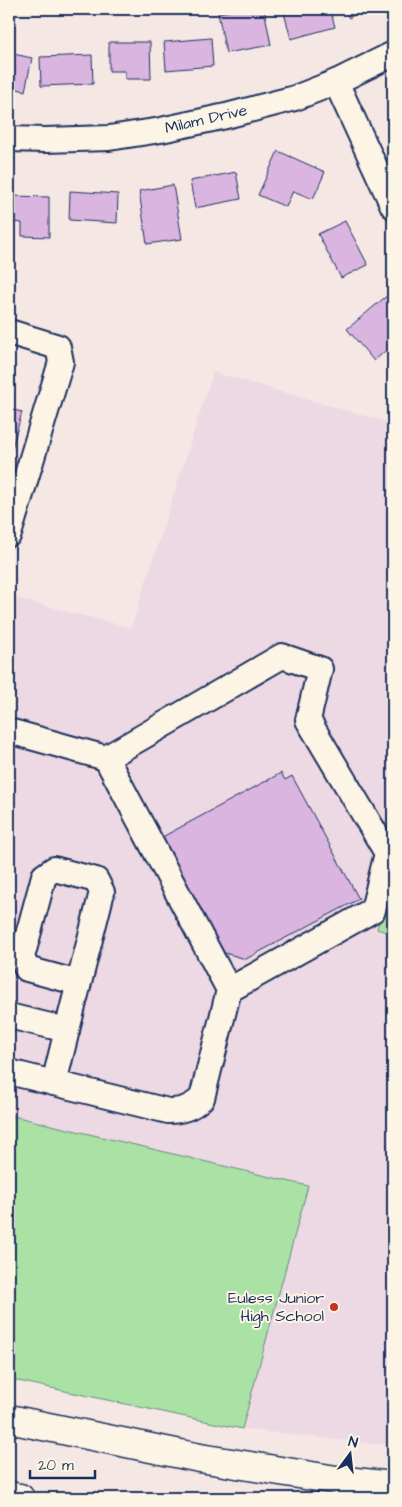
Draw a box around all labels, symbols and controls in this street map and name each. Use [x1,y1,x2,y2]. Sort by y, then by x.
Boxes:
street label: Milam Drive [163,99,250,139]
place label: Euless Junior High School [228,1287,324,1328]
marker: Euless Junior High School [328,1301,340,1313]
north arrow [324,1430,374,1480]
text: N [346,1432,360,1453]
scale bar [30,1447,95,1479]
text: 20 m [38,1455,74,1476]

